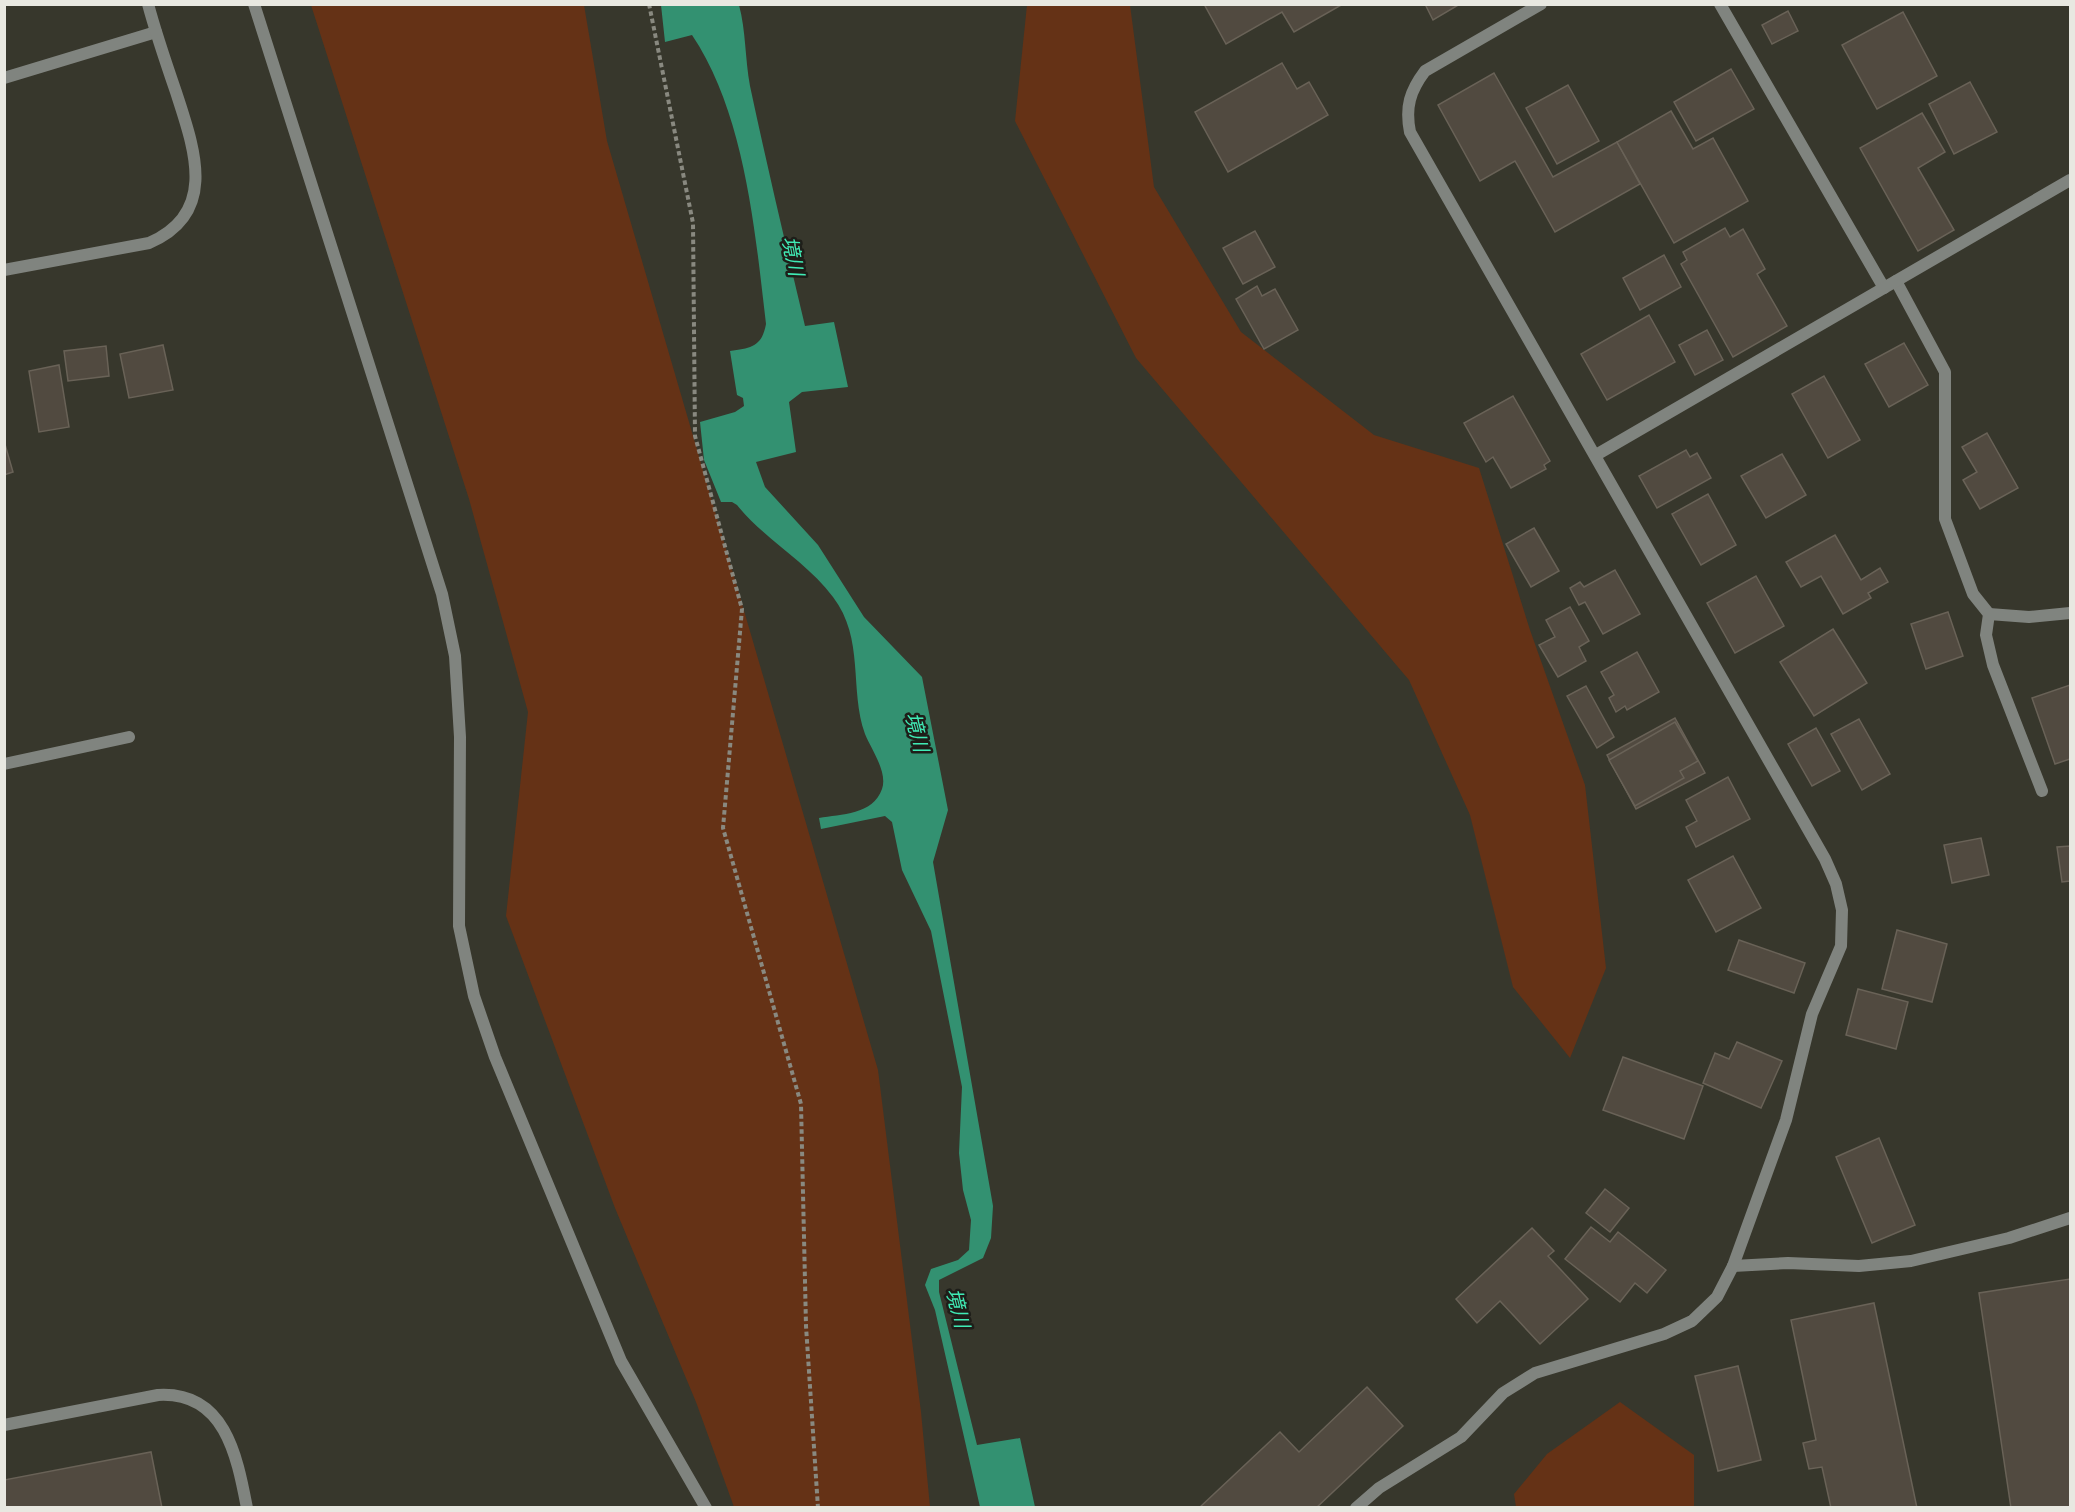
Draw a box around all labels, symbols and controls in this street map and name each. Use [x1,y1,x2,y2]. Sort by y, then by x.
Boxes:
water label: 境川 [778,234,810,280]
water label: 境川 [901,709,935,756]
water label: 境川 [942,1285,976,1332]

